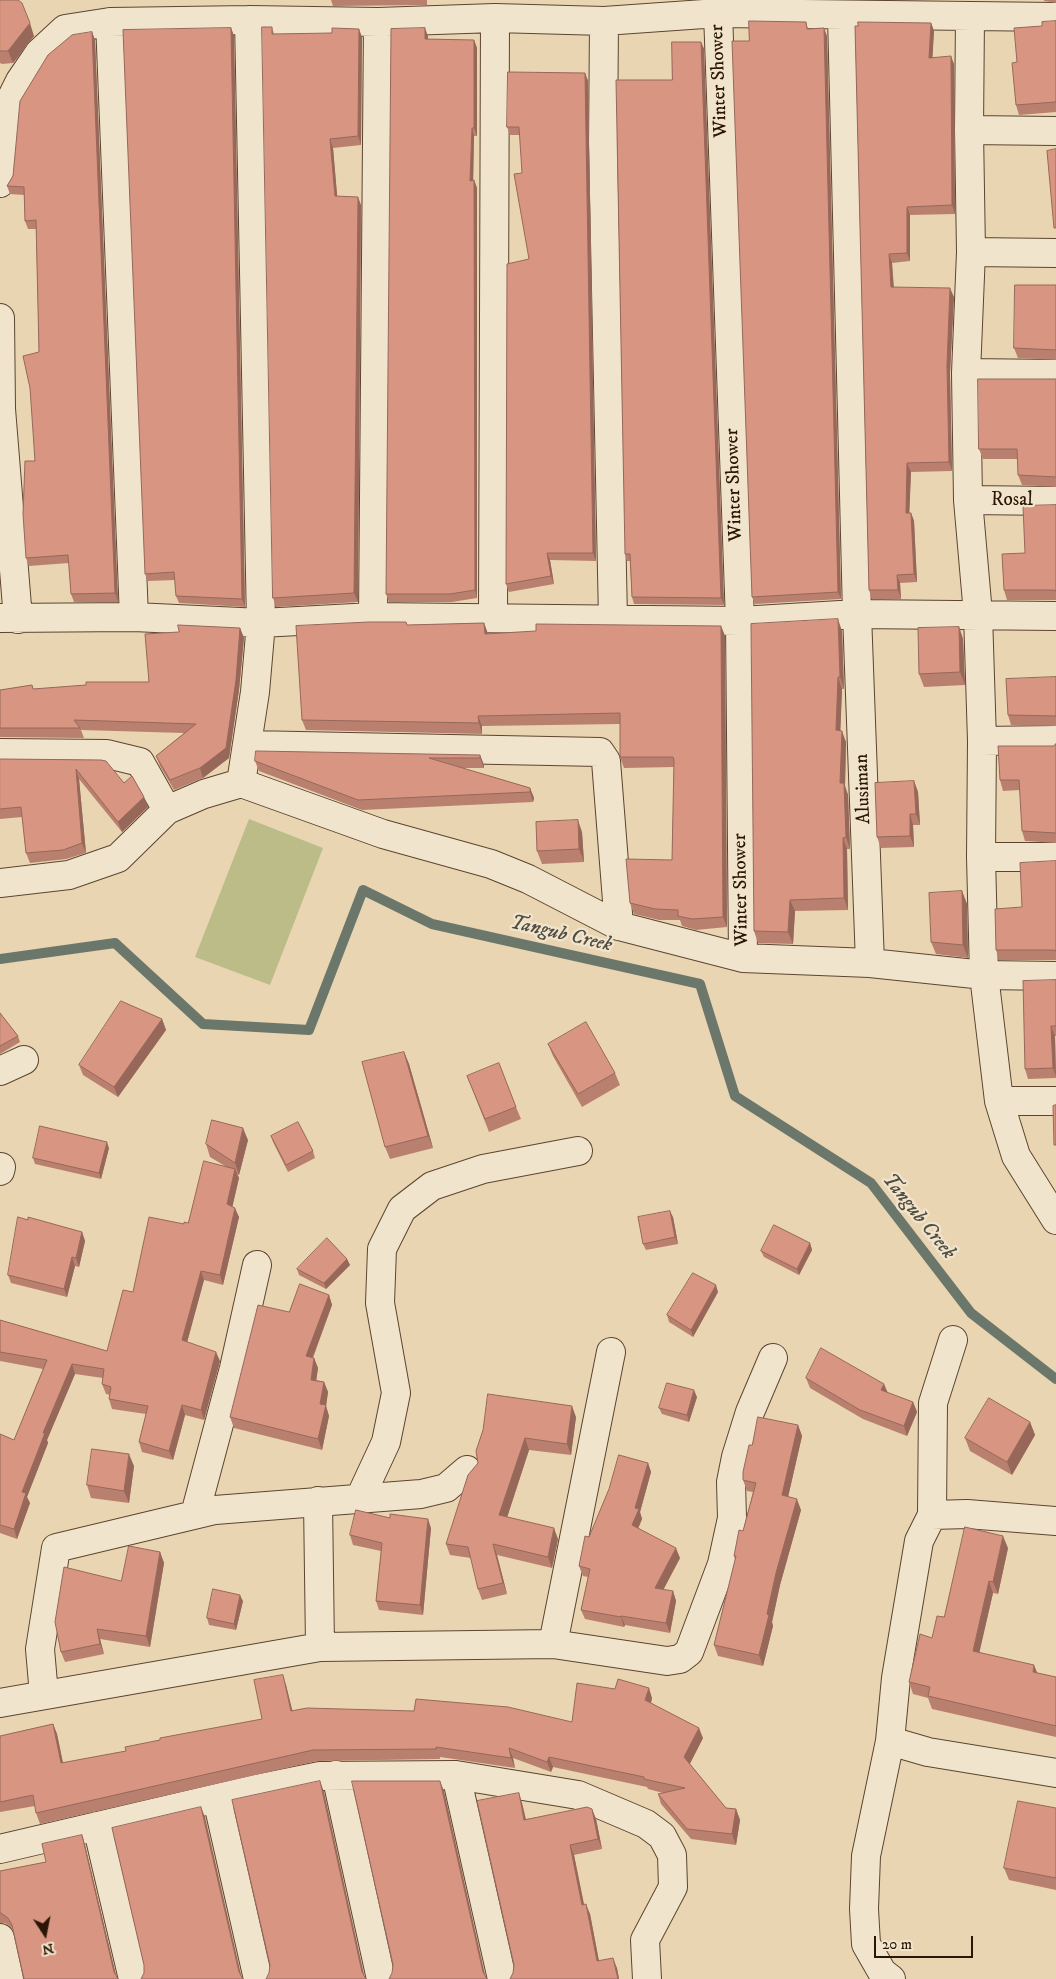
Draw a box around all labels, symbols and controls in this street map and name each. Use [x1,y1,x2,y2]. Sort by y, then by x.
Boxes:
street label: Winter Shower [707,24,733,138]
street label: Winter Shower [722,428,748,542]
street label: Rosal [991,490,1033,512]
street label: Alusiman [851,753,877,825]
street label: Winter Shower [730,833,754,947]
water label: Tangub Creek [508,912,614,958]
water label: Tangub Creek [876,1169,960,1265]
north arrow [20,1909,70,1959]
scale bar [876,1926,975,1958]
text: 20 m [882,1935,912,1954]
text: N [41,1939,55,1959]

